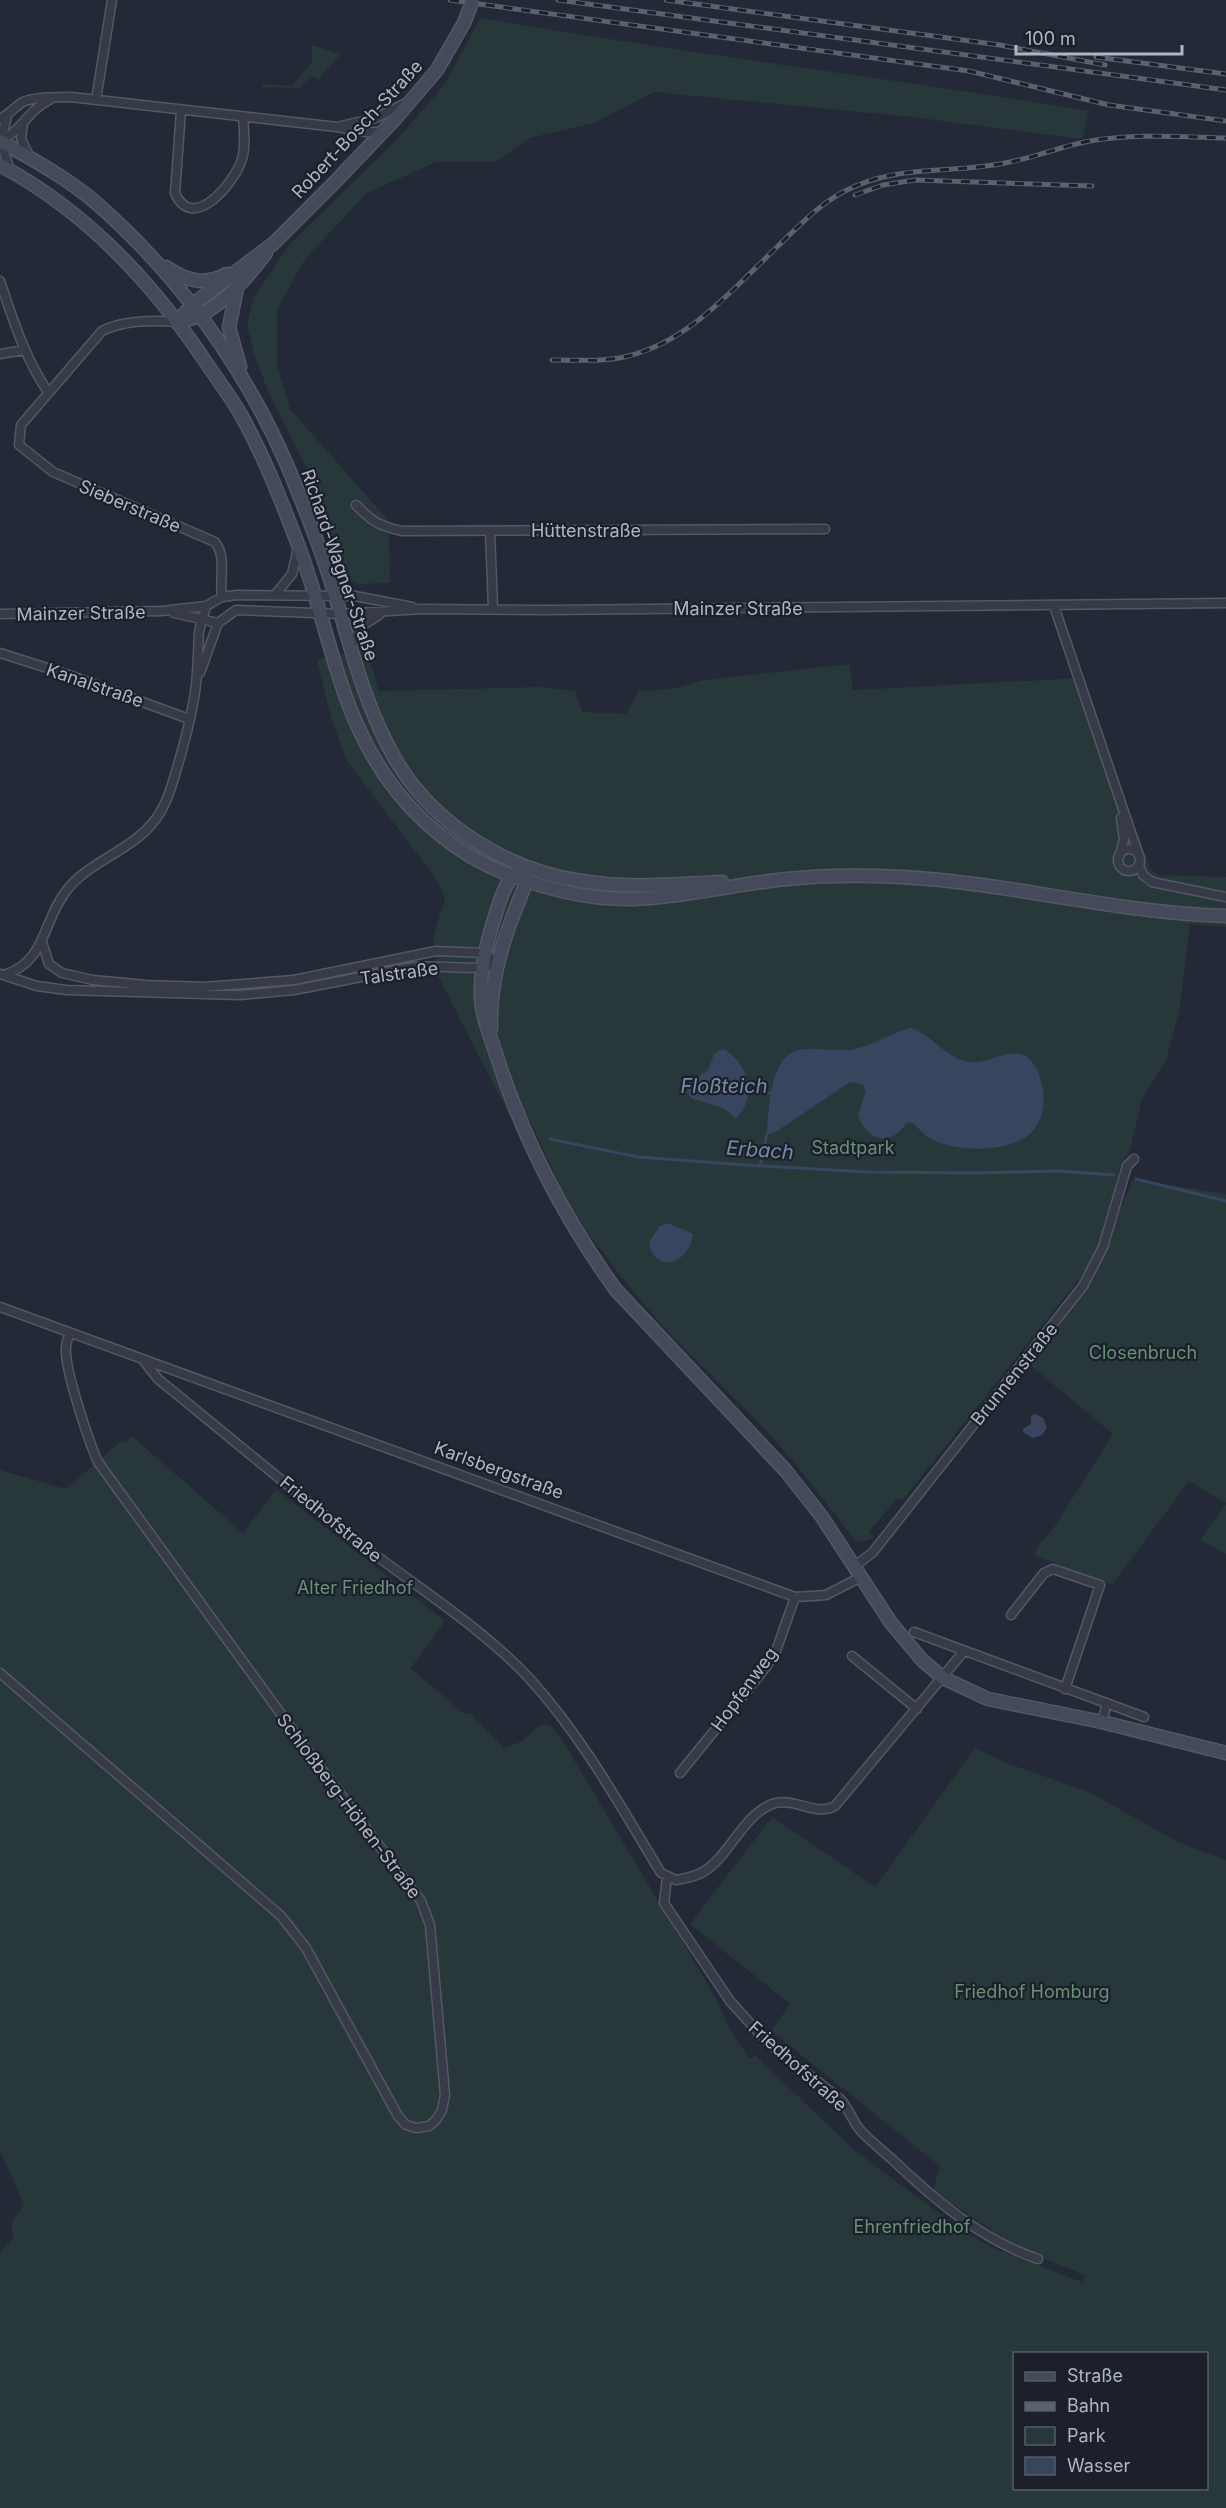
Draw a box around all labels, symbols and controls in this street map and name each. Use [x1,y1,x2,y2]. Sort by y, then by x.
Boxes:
scale bar [1016,18,1182,56]
text: 100 m [1025,28,1076,49]
street label: Robert-Bosch-Straße [287,55,427,203]
street label: Richard-Wagner-Straße [297,466,383,664]
street label: Sieberstraße [76,475,184,537]
street label: Hüttenstraße [531,520,641,541]
street label: Mainzer Straße [673,598,803,619]
street label: Mainzer Straße [16,601,146,625]
street label: Kanalstraße [44,659,146,711]
street label: Talstraße [359,957,439,989]
water label: Floßteich [681,1074,767,1098]
water label: Erbach [725,1136,795,1164]
park label: Stadtpark [811,1137,895,1158]
street label: Brunnenstraße [966,1319,1062,1429]
park label: Closenbruch [1089,1342,1197,1363]
street label: Karlsbergstraße [432,1437,566,1503]
street label: Friedhofstraße [276,1472,386,1566]
park label: Alter Friedhof [297,1577,413,1598]
street label: Hopfenweg [707,1643,781,1735]
street label: Schloßberg-Höhen-Straße [273,1709,425,1903]
park label: Friedhof Homburg [954,1981,1110,2002]
street label: Friedhofstraße [745,2017,851,2115]
park label: Ehrenfriedhof [854,2216,971,2237]
legend [1013,2352,1208,2490]
text: Straße [1067,2365,1123,2386]
text: Bahn [1067,2395,1110,2416]
text: Park [1067,2425,1106,2446]
text: Wasser [1067,2455,1130,2476]

